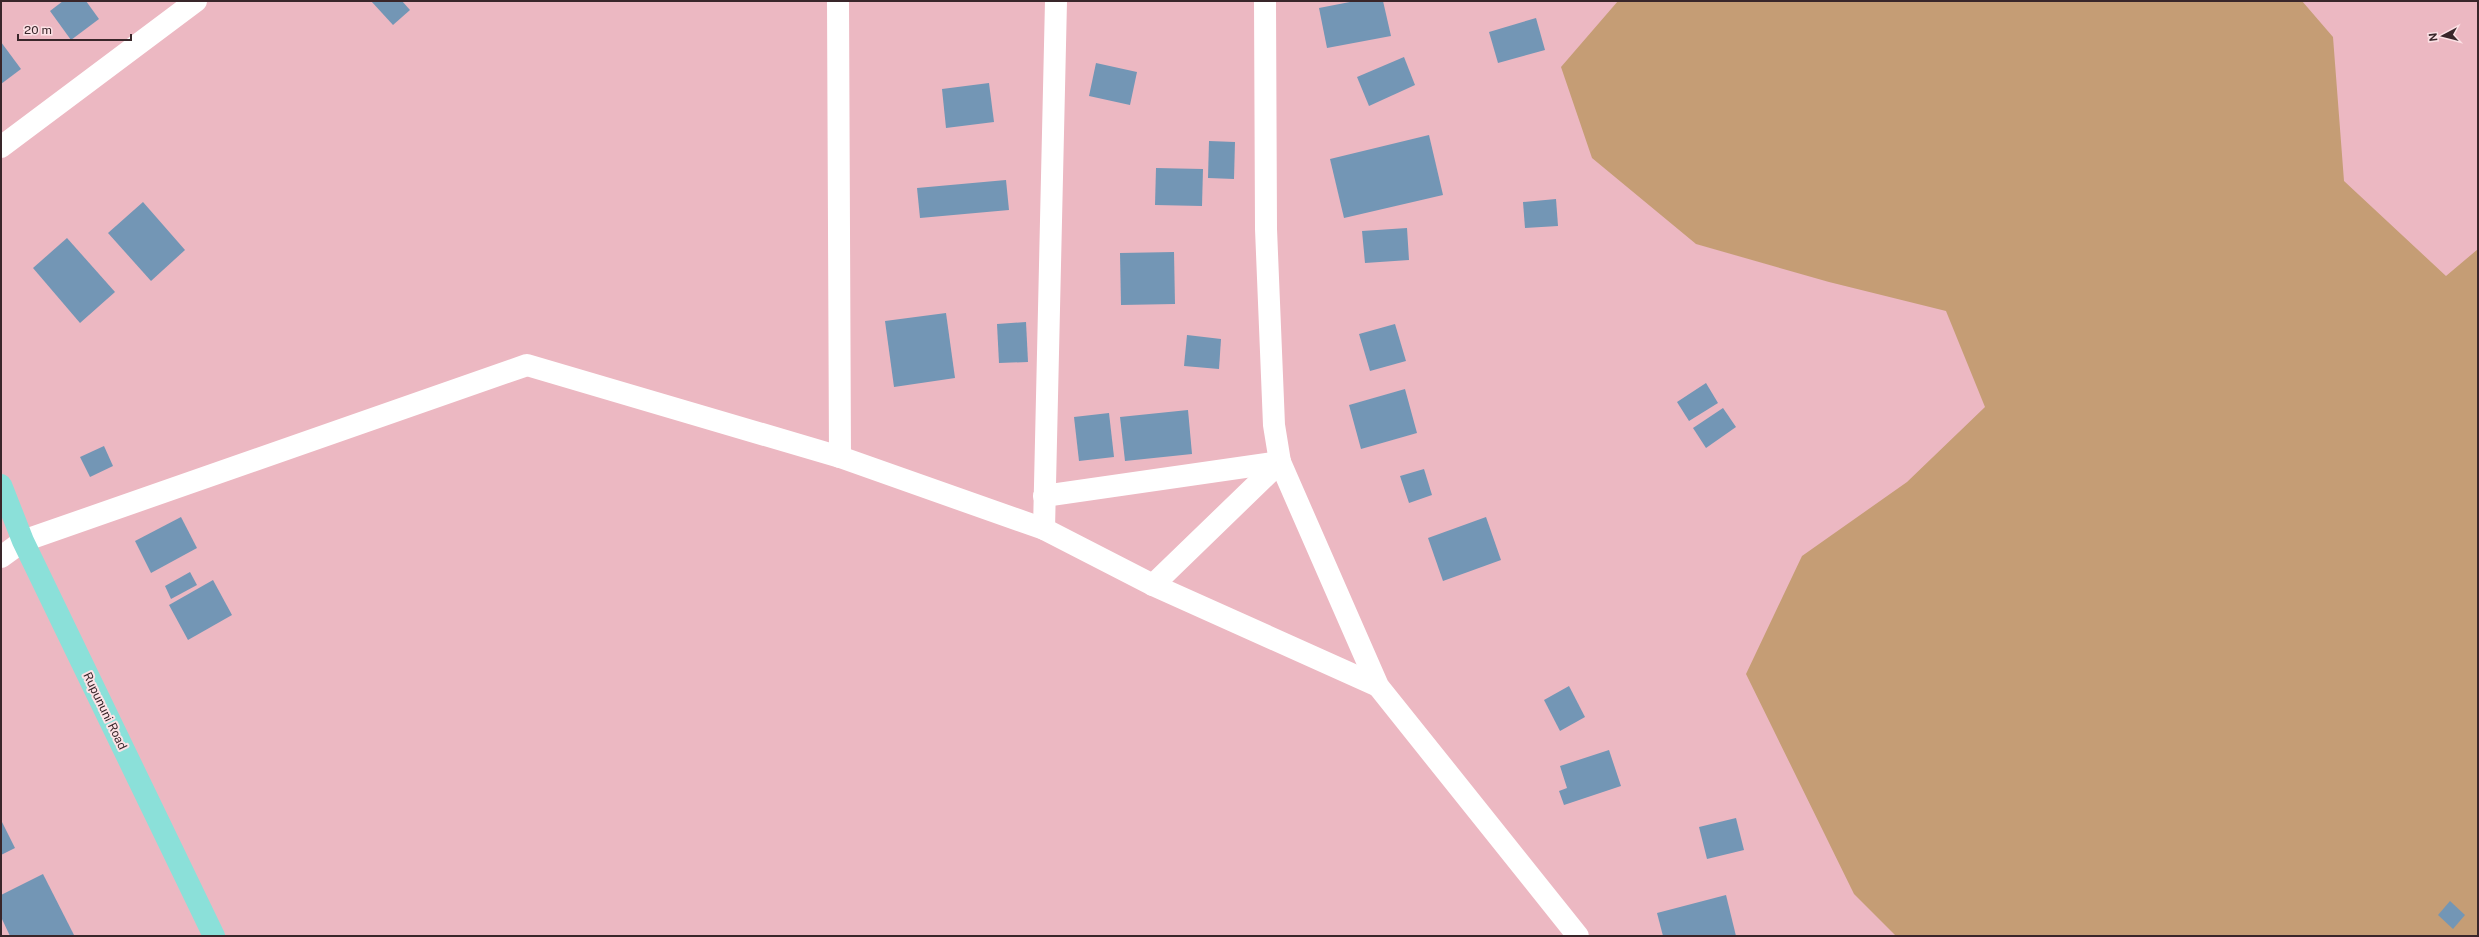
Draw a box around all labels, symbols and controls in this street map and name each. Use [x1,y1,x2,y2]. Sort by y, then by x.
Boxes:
scale bar [18,16,131,42]
north arrow [2423,16,2463,56]
text: 20 m [24,23,52,37]
text: N [2427,32,2440,42]
street label: Rupununi Road [80,670,130,752]

